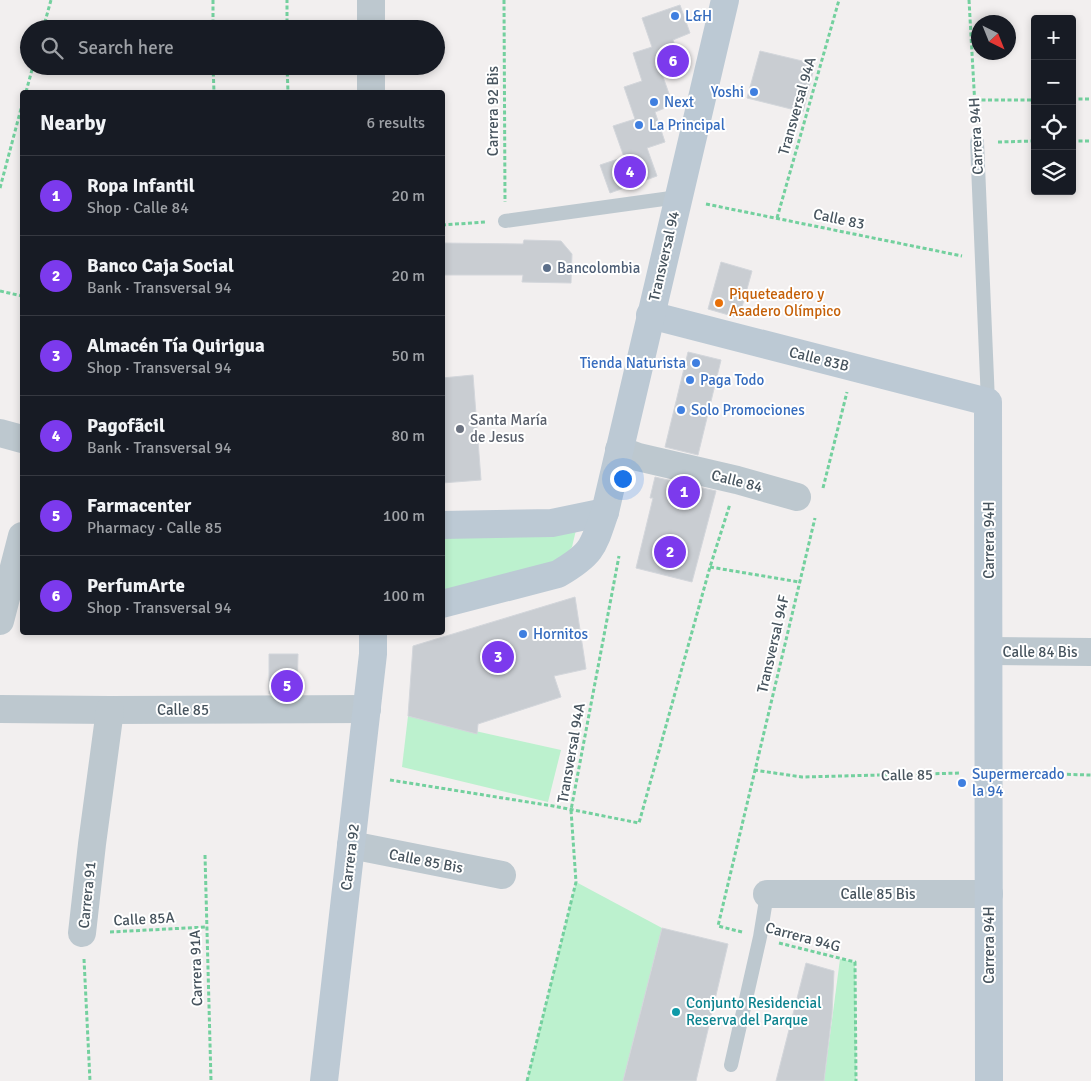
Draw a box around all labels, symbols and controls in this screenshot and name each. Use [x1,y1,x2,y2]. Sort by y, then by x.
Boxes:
place label: L&H [685,7,712,25]
marker: L&H [669,10,681,22]
north arrow [971,15,1016,60]
map controls [1031,15,1076,195]
button: + [1031,15,1076,60]
search box [20,20,445,75]
icon: search [38,34,66,62]
text: Search here [78,36,174,60]
pin: 6 [657,42,689,80]
street label: Transversal 94A [774,55,820,157]
button: − [1031,60,1076,105]
street label: Carrera 92 Bis [484,65,502,156]
place label: Yoshi [711,83,744,101]
marker: Yoshi [748,86,760,98]
place label: Next [664,93,694,111]
marker: Next [648,96,660,108]
street label: Carrera 94H [965,97,987,175]
button: locate [1031,105,1076,150]
text: Nearby [40,110,106,136]
text: 6 results [366,113,425,133]
place label: La Principal [649,116,725,134]
marker: La Principal [633,119,645,131]
button: layers [1031,150,1076,195]
pin: 4 [614,153,646,191]
text: Ropa Infantil [87,174,195,198]
text: 1 [52,186,60,206]
text: 20 m [391,186,425,206]
text: Shop · Calle 84 [87,198,189,218]
street label: Calle 83 [812,205,866,233]
street label: Transversal 94 [645,209,683,303]
text: Banco Caja Social [87,254,234,278]
place label: Bancolombia [557,259,640,277]
marker: Bancolombia [541,262,553,274]
text: 2 [52,266,60,286]
text: 20 m [391,266,425,286]
text: Bank · Transversal 94 [87,278,232,298]
place label: Piqueteadero y Asadero Olímpico [729,285,841,320]
marker: Piqueteadero y Asadero Olímpico [713,297,725,309]
text: Almacén Tía Quirigua [87,334,265,358]
street label: Calle 83B [787,343,851,375]
text: 3 [52,346,60,366]
text: 50 m [391,346,425,366]
place label: Tienda Naturista [580,354,686,372]
marker: Tienda Naturista [690,357,702,369]
text: Shop · Transversal 94 [87,358,232,378]
place label: Paga Todo [700,371,764,389]
marker: Paga Todo [684,374,696,386]
place label: Solo Promociones [691,401,805,419]
marker: Solo Promociones [675,404,687,416]
place label: Santa María de Jesus [470,411,547,446]
text: Pagofãcil [87,414,165,438]
marker: Santa María de Jesus [454,423,466,435]
text: 4 [52,426,60,446]
text: 80 m [391,426,425,446]
text: Bank · Transversal 94 [87,438,232,458]
your location [610,466,636,492]
street label: Calle 84 [710,466,764,496]
pin: 1 [668,473,700,511]
text: Farmacenter [87,494,191,518]
street label: Carrera 94H [980,501,998,579]
text: 5 [52,506,60,526]
text: 100 m [383,506,425,526]
text: Pharmacy · Calle 85 [87,518,222,538]
pin: 2 [654,533,686,571]
text: PerfumArte [87,574,185,598]
text: 6 [52,586,60,606]
text: 100 m [383,586,425,606]
street label: Transversal 94F [753,593,793,695]
text: Shop · Transversal 94 [87,598,232,618]
place label: Hornitos [533,625,589,643]
marker: Hornitos [517,628,529,640]
pin: 3 [482,638,514,676]
street label: Calle 84 Bis [1002,643,1078,661]
pin: 5 [271,667,303,705]
street label: Calle 85 [157,701,209,719]
street label: Transversal 94A [553,702,589,804]
place label: Supermercado la 94 [972,765,1065,800]
street label: Calle 85 [881,766,933,784]
marker: Supermercado la 94 [956,777,968,789]
street label: Carrera 92 [337,822,363,892]
street label: Calle 85 Bis [387,845,465,877]
street label: Carrera 91 [75,861,99,929]
street label: Calle 85 Bis [840,885,916,903]
street label: Carrera 94H [980,906,998,984]
street label: Calle 85A [113,908,175,930]
street label: Carrera 94G [763,918,843,956]
street label: Carrera 91A [186,929,206,1007]
place label: Conjunto Residencial Reserva del Parque [686,994,822,1029]
marker: Conjunto Residencial Reserva del Parque [670,1006,682,1018]

